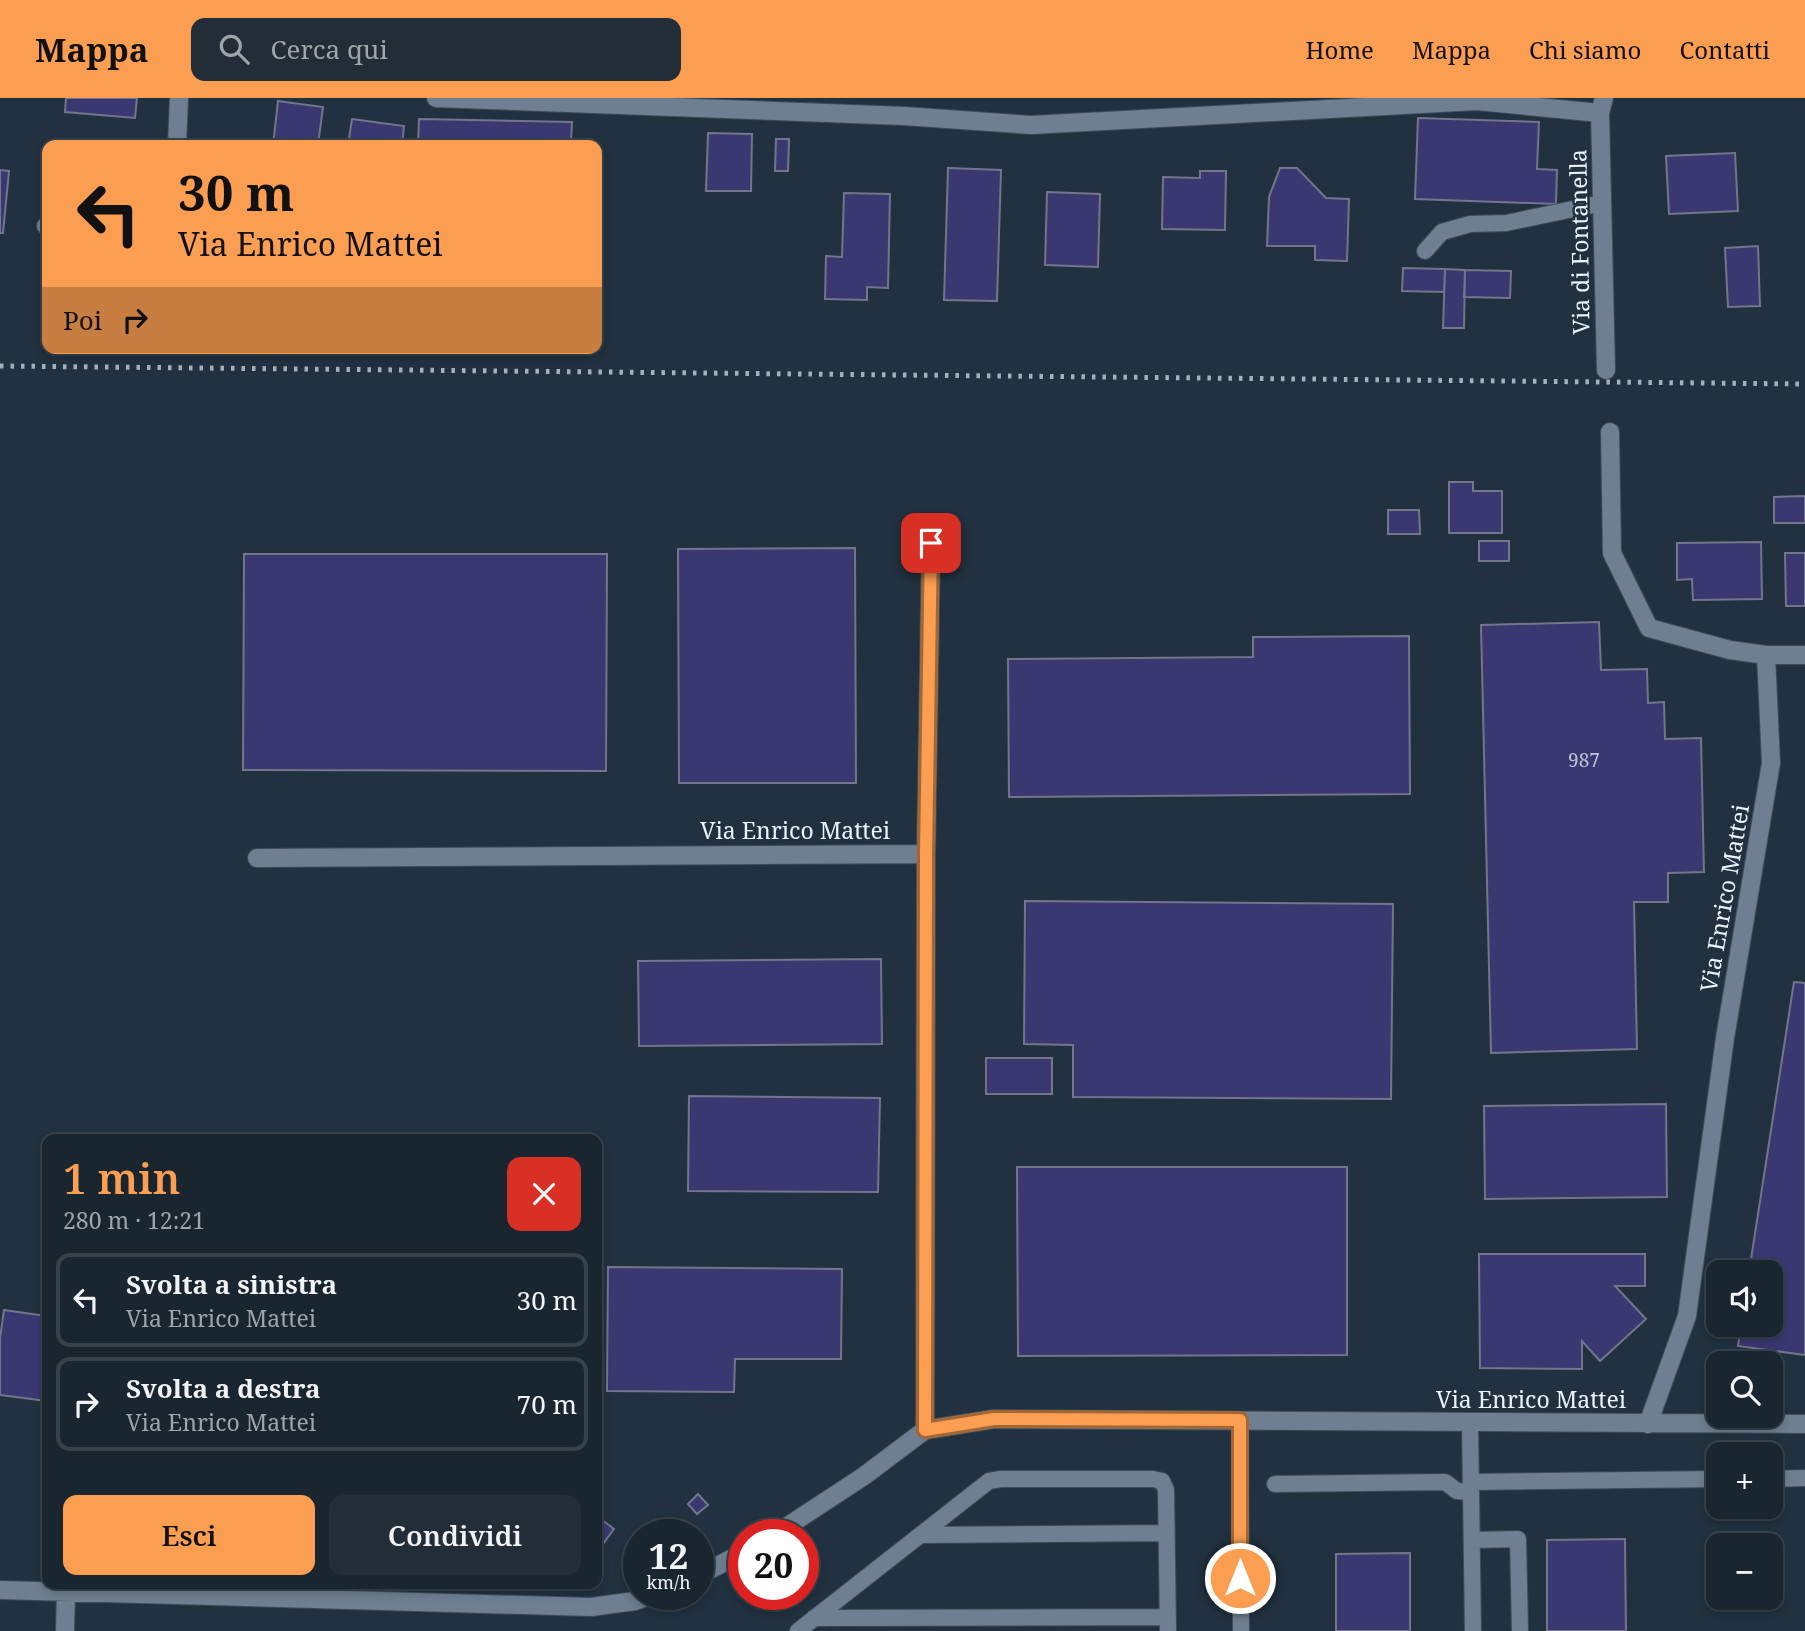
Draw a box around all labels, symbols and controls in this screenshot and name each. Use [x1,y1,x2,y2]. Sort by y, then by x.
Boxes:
search box [191,18,681,81]
text: Mappa [35,27,149,72]
icon: search [215,30,253,68]
text: Cerca qui [271,31,388,67]
text: Home [1306,33,1374,66]
text: Mappa [1412,33,1491,66]
text: Chi siamo [1529,33,1641,66]
text: Contatti [1679,33,1770,66]
street label: Via di Fontanella [1561,149,1597,335]
text: 30 m [178,159,294,225]
icon: left [63,168,154,259]
text: Via Enrico Mattei [178,222,443,265]
icon: right [116,301,154,339]
text: Poi [63,302,102,338]
pin [901,513,961,573]
icon: arrive [912,524,950,562]
house number: 987 [1568,747,1600,773]
street label: Via Enrico Mattei [1692,801,1756,994]
street label: Via Enrico Mattei [700,814,891,846]
text: 1 min [63,1149,180,1206]
button: close [507,1157,581,1231]
text: 280 m · 12:21 [63,1204,205,1236]
map controls [1706,1260,1783,1610]
button: sound [1706,1260,1783,1337]
text: Svolta a sinistra [126,1266,337,1302]
icon: left [67,1281,105,1319]
text: 30 m [517,1282,577,1318]
text: Via Enrico Mattei [126,1302,316,1334]
button: search [1706,1351,1783,1428]
text: Svolta a destra [126,1370,321,1406]
street label: Via Enrico Mattei [1436,1383,1627,1415]
icon: right [67,1385,105,1423]
text: 70 m [517,1386,577,1422]
text: Via Enrico Mattei [126,1406,316,1438]
button: + [1706,1442,1783,1519]
button: Esci [63,1495,315,1575]
button: Condividi [329,1495,581,1575]
speed limit sign: 20 [728,1519,819,1610]
text: 12 [649,1532,688,1579]
button: − [1706,1533,1783,1610]
position arrow [1203,1541,1277,1615]
text: km/h [646,1570,691,1594]

